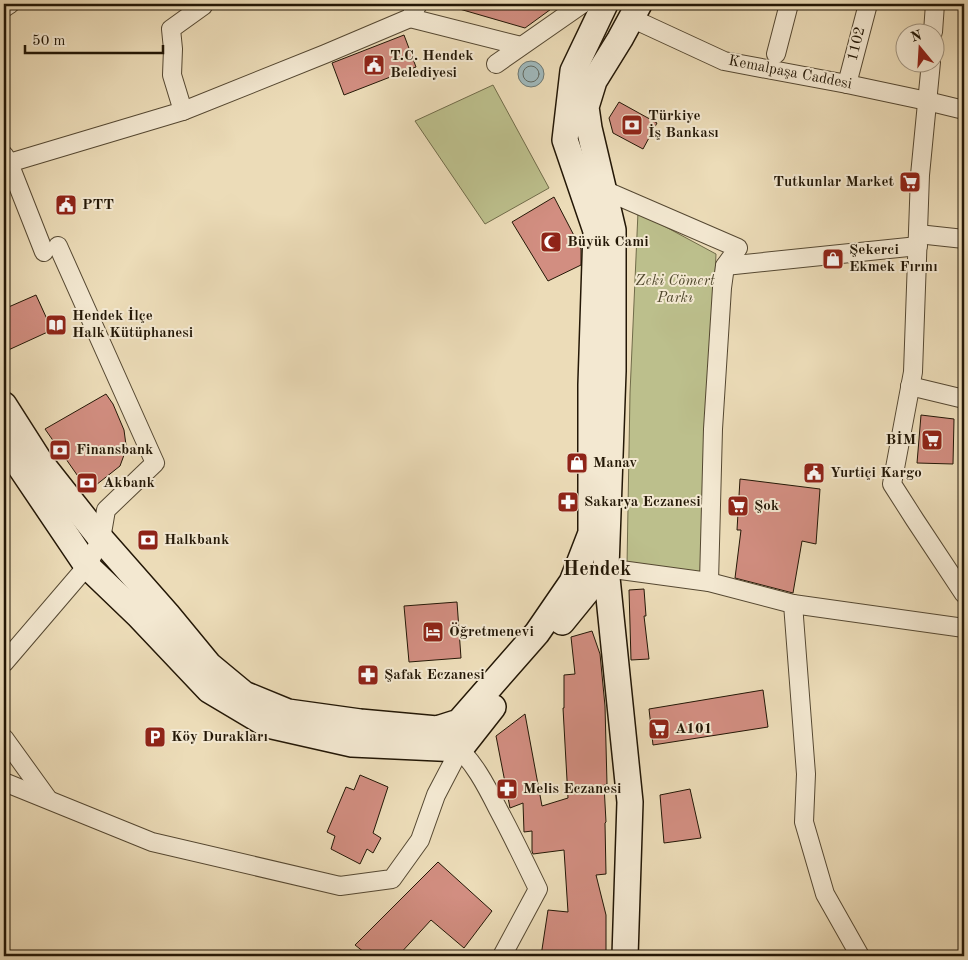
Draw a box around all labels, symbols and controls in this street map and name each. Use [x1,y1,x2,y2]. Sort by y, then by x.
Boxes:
scale bar [25,22,162,54]
north arrow [896,22,946,72]
street label: 1102 [846,25,868,63]
text: N [909,28,924,45]
text: 50 m [32,34,66,49]
place label: T.C. Hendek Belediyesi [390,49,474,81]
public building icon: T.C. Hendek Belediyesi [362,53,386,77]
street label: Kemalpaşa Caddesi [727,54,853,92]
place label: Türkiye İş Bankası [648,109,719,141]
bank icon: Türkiye İş Bankası [620,113,644,137]
supermarket icon: Tutkunlar Market [898,170,922,194]
place label: Tutkunlar Market [773,175,895,190]
public building icon: PTT [54,193,78,217]
place label: PTT [82,198,114,213]
mosque icon: Büyük Cami [539,230,563,254]
place label: Büyük Cami [567,235,649,250]
place label: Şekerci Ekmek Fırını [849,243,938,275]
shop icon: Şekerci Ekmek Fırını [821,247,845,271]
park label: Zeki Cömert Parkı [635,274,715,306]
place label: Hendek İlçe Halk Kütüphanesi [72,307,193,341]
library icon: Hendek İlçe Halk Kütüphanesi [44,313,68,337]
supermarket icon: BİM [920,428,944,452]
place label: BİM [885,431,916,448]
bank icon: Finansbank [48,438,72,462]
place label: Finansbank [76,443,154,458]
shop icon: Manav [565,451,589,475]
place label: Manav [593,456,637,471]
public building icon: Yurtiçi Kargo [802,461,826,485]
place label: Yurtiçi Kargo [830,466,922,481]
bank icon: Akbank [75,471,99,495]
place label: Akbank [103,476,156,491]
pharmacy icon: Sakarya Eczanesi [556,490,580,514]
supermarket icon: Şok [726,494,750,518]
place label: Sakarya Eczanesi [584,495,701,510]
place label: Şok [754,499,780,514]
bank icon: Halkbank [136,528,160,552]
place label: Halkbank [164,533,230,548]
district label: Hendek [563,560,631,580]
hotel icon: Öğretmenevi [421,620,445,644]
place label: Öğretmenevi [449,622,534,640]
pharmacy icon: Şafak Eczanesi [356,663,380,687]
place label: Şafak Eczanesi [384,668,485,683]
supermarket icon: A101 [647,717,671,741]
place label: A101 [675,722,712,737]
parking icon: Köy Durakları [143,725,167,749]
place label: Köy Durakları [171,730,268,745]
pharmacy icon: Melis Eczanesi [495,777,519,801]
place label: Melis Eczanesi [523,782,621,797]

